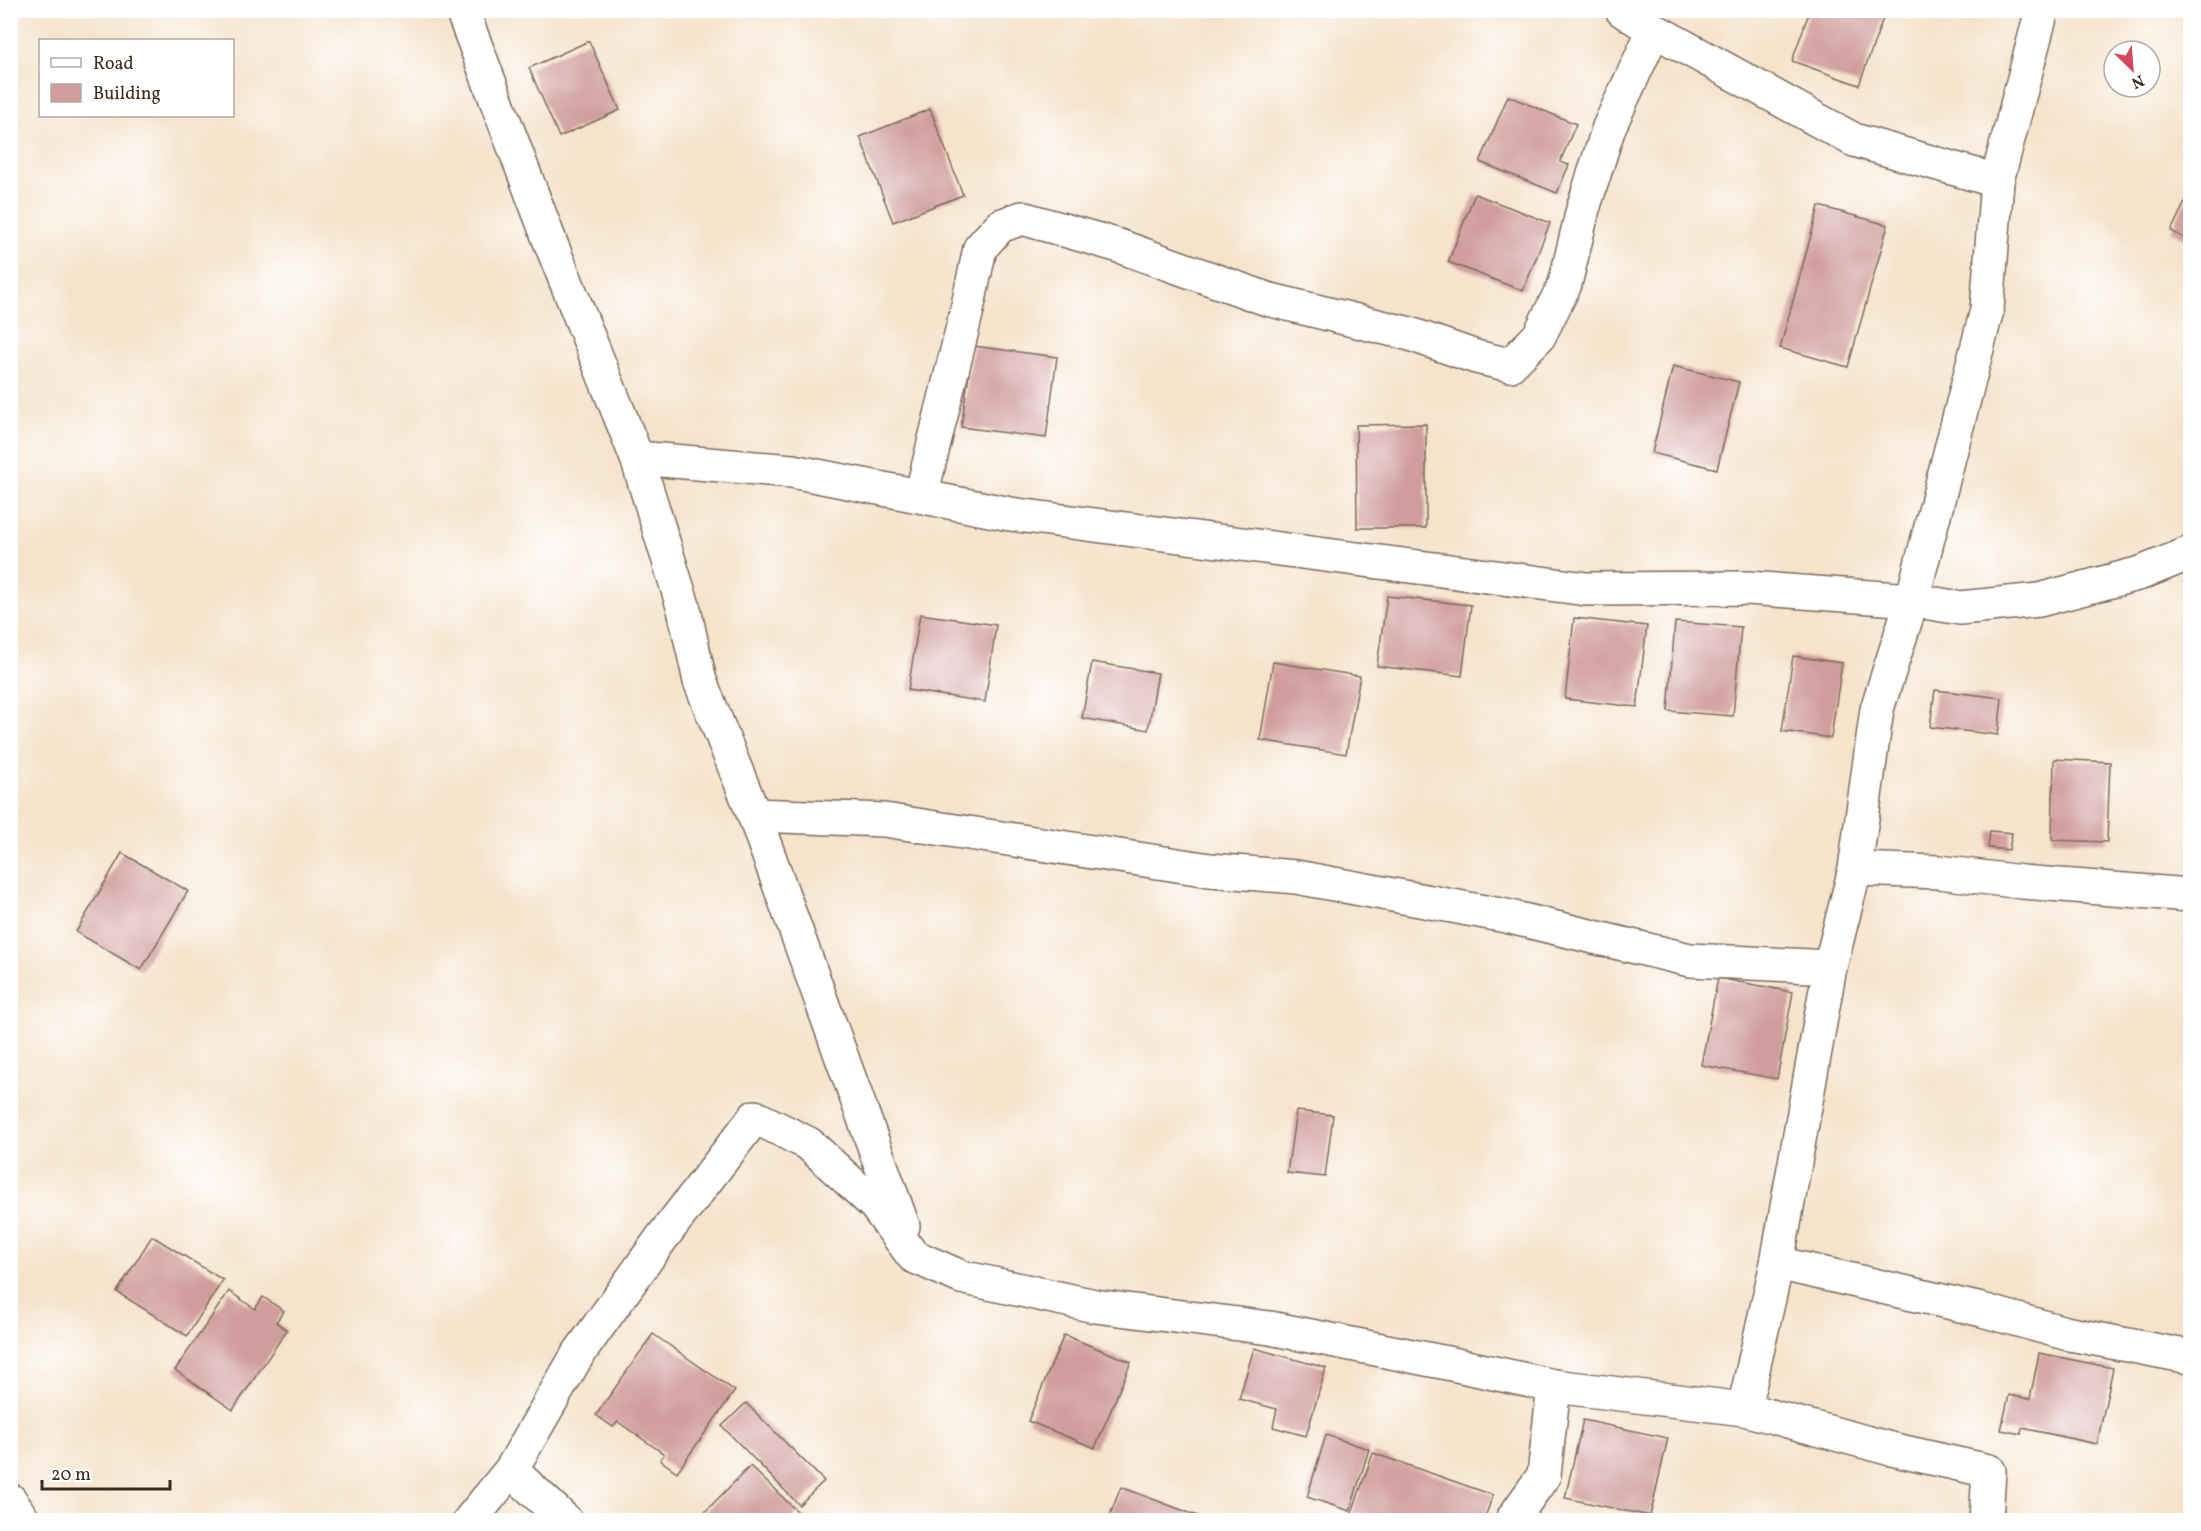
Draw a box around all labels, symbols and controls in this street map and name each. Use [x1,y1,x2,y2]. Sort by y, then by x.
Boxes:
legend [39,39,234,117]
north arrow [2102,39,2162,99]
text: Road [93,52,134,77]
text: N [2127,68,2147,93]
text: Building [93,82,161,107]
scale bar [42,1453,170,1491]
text: 20 m [51,1463,91,1488]

